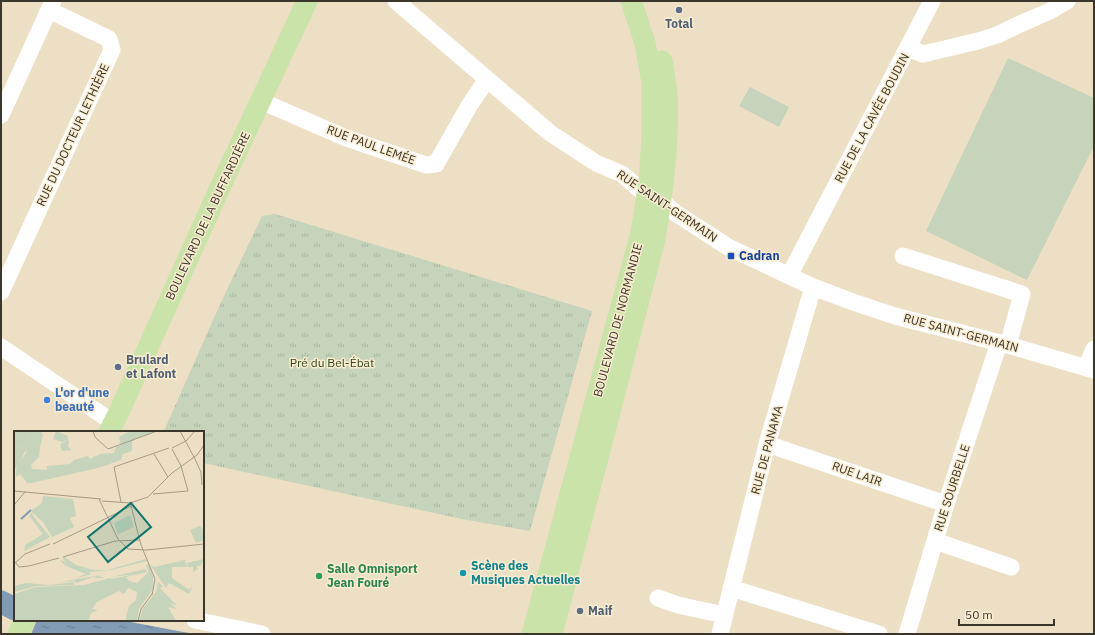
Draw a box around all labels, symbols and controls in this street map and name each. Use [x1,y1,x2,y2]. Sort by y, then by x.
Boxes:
marker: Total [674,5,684,15]
place label: Total [665,16,693,31]
street label: RUE DE LA CAVÉE BOUDIN [831,50,912,185]
street label: RUE DU DOCTEUR LETHIÈRE [33,61,112,209]
street label: RUE PAUL LEMÉE [325,121,418,168]
street label: BOULEVARD DE LA BUFFARDIÈRE [162,129,253,302]
street label: RUE SAINT-GERMAIN [614,166,721,245]
street label: BOULEVARD DE NORMANDIE [590,241,645,398]
place label: Cadran [739,248,780,263]
marker: Cadran [726,251,736,261]
street label: RUE SAINT-GERMAIN [902,310,1020,355]
place label: Brulard et Lafont [126,352,177,381]
park label: Pré du Bel-Ébat [290,355,374,370]
marker: Brulard et Lafont [113,362,123,372]
place label: L'or d'une beauté [55,385,110,414]
marker: L'or d'une beauté [42,395,52,405]
street label: RUE DE PANAMA [747,403,786,496]
inset map [14,431,204,621]
street label: RUE SOURBELLE [930,442,973,533]
street label: RUE LAIR [830,458,884,489]
place label: Scène des Musiques Actuelles [471,558,580,587]
place label: Salle Omnisport Jean Fouré [327,561,418,590]
marker: Scène des Musiques Actuelles [458,568,468,578]
marker: Salle Omnisport Jean Fouré [314,571,324,581]
scale bar [959,601,1054,627]
place label: Maif [588,603,613,618]
marker: Maif [575,606,585,616]
text: 50 m [965,607,993,622]

